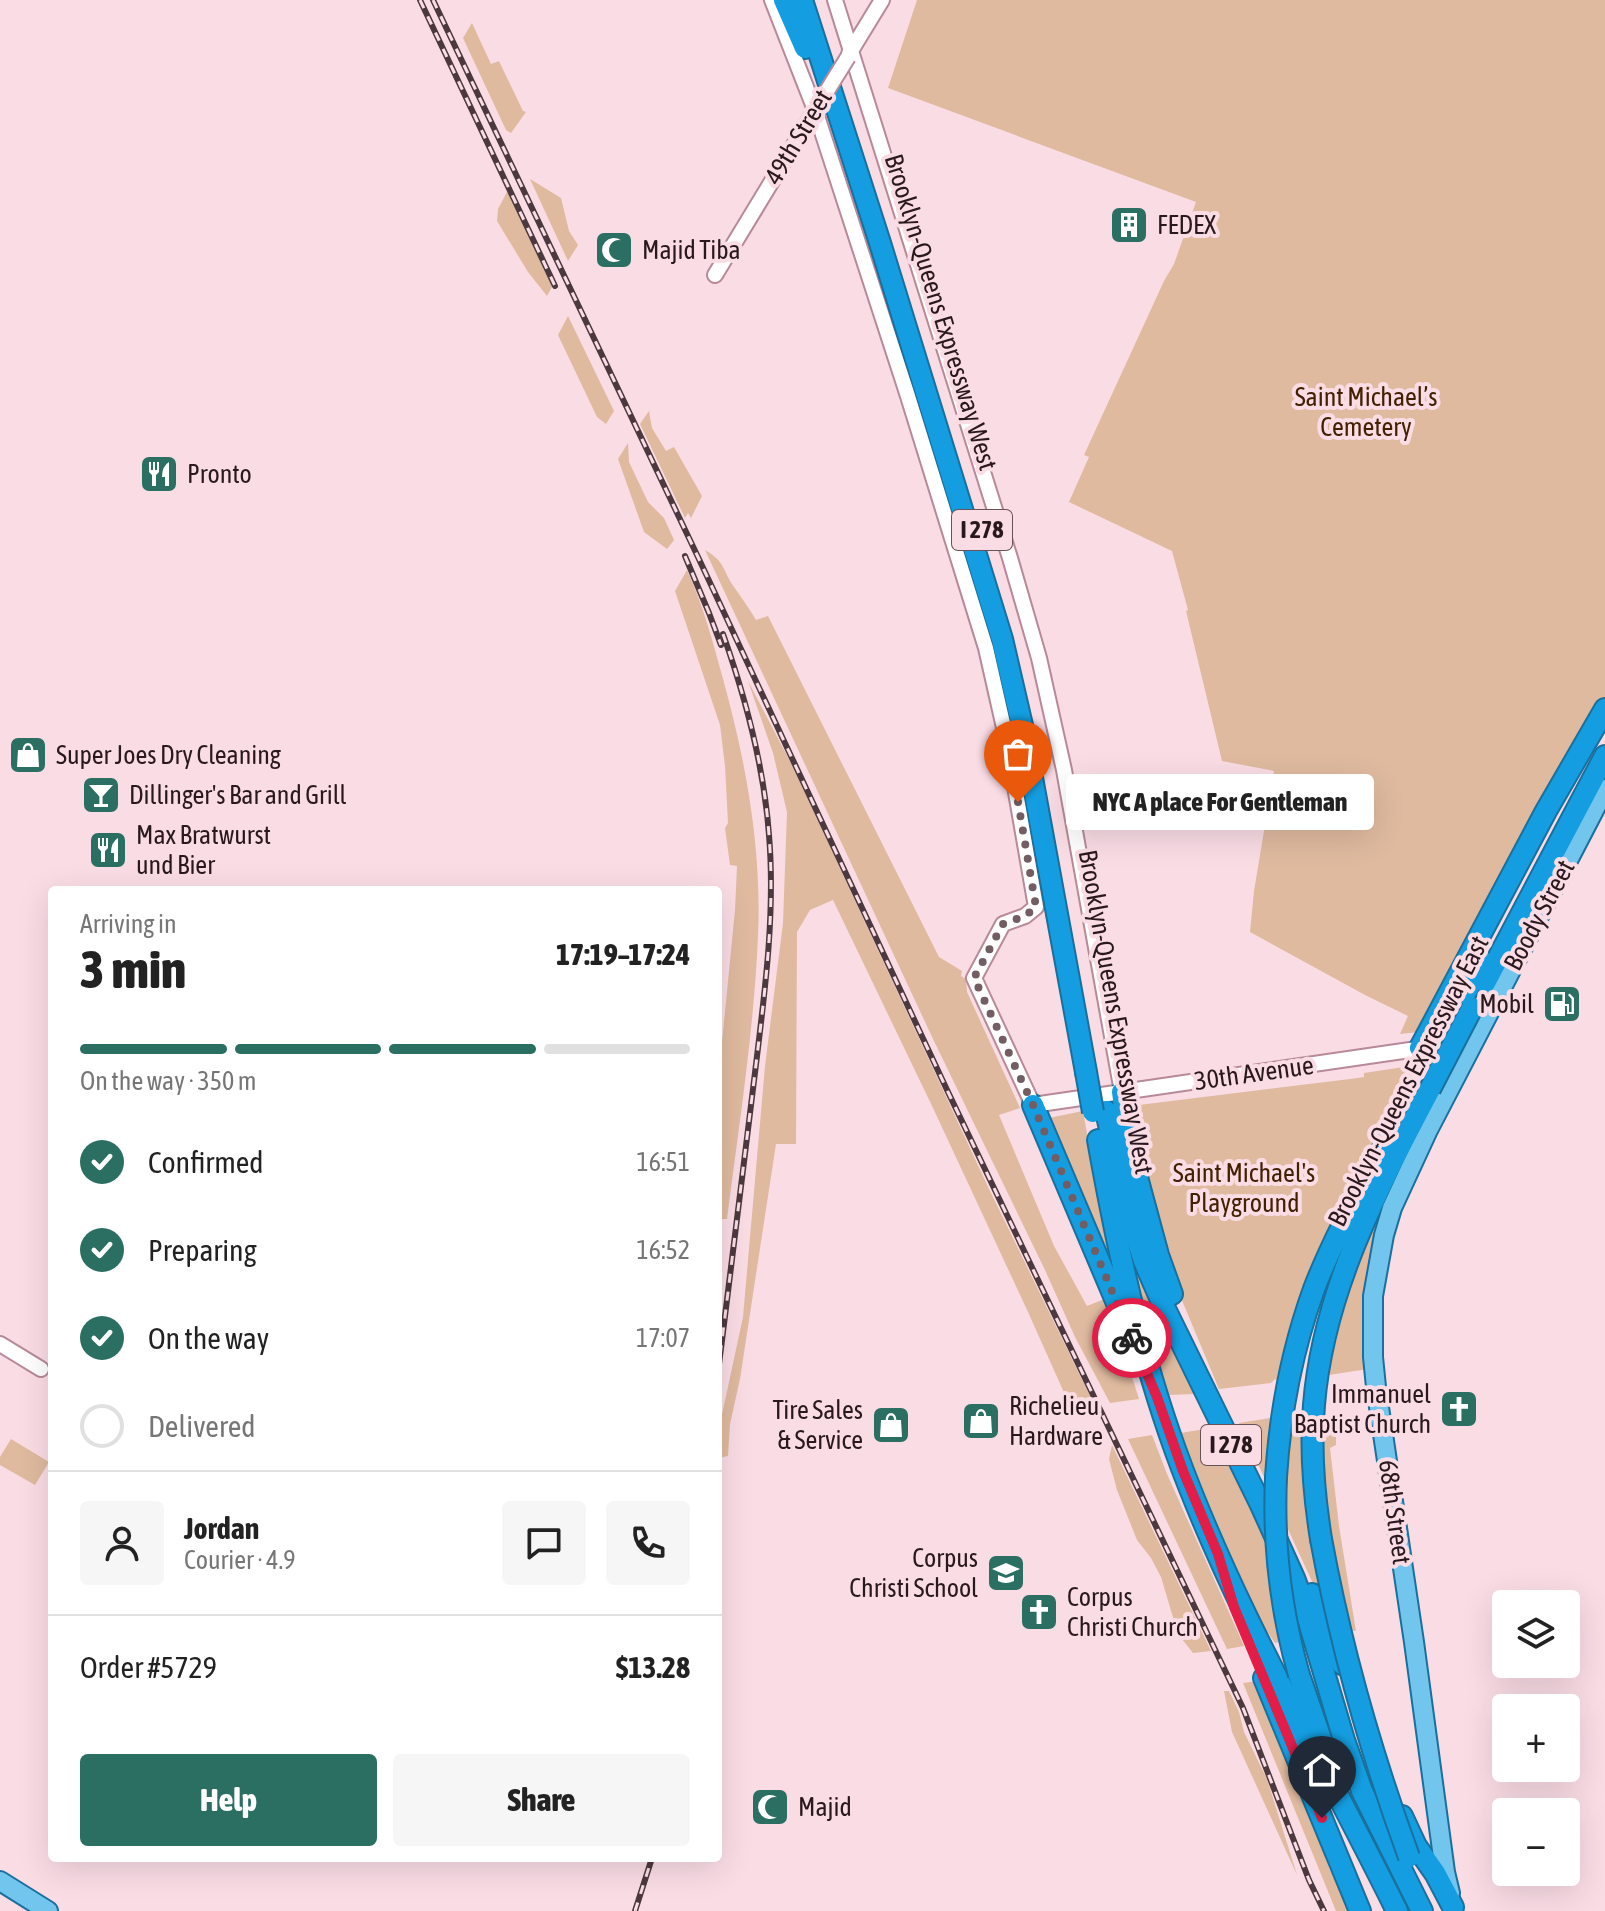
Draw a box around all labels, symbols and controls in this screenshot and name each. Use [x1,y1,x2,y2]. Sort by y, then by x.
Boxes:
street label: 49th Street [758,84,838,190]
street label: Brooklyn-Queens Expressway West [879,150,1003,474]
building icon: FEDEX [1108,204,1150,246]
place label: FEDEX [1157,210,1216,240]
mosque icon: Majid Tiba [593,229,635,271]
place label: Majid Tiba [642,235,741,265]
park label: Saint Michael’s Cemetery [1295,382,1437,442]
restaurant icon: Pronto [138,453,180,495]
place label: Pronto [187,459,252,489]
road number: I 278 [952,510,1012,550]
pin [984,720,1052,802]
icon: bag [996,732,1040,776]
shop icon: Super Joes Dry Cleaning [7,734,49,776]
place label: Super Joes Dry Cleaning [56,740,282,770]
bar icon: Dillinger's Bar and Grill [80,774,122,816]
callout: NYC A place For Gentleman [1066,774,1374,830]
place label: Dillinger's Bar and Grill [129,780,347,810]
text: NYC A place For Gentleman [1093,787,1347,817]
place label: Max Bratwurst und Bier [136,820,271,880]
restaurant icon: Max Bratwurst und Bier [87,829,129,871]
street label: Brooklyn-Queens Expressway West [1073,847,1159,1177]
street label: Boody Street [1497,855,1581,975]
text: Arriving in [80,909,177,939]
street label: Brooklyn-Queens Expressway East [1322,931,1494,1231]
text: 17:19–17:24 [556,937,690,971]
text: 3 min [80,939,186,999]
fuel station icon: Mobil [1541,983,1583,1025]
place label: Mobil [1479,989,1534,1019]
street label: 30th Avenue [1192,1050,1316,1096]
text: On the way · 350 m [80,1066,257,1096]
icon: check [80,1140,124,1184]
text: Confirmed [148,1145,263,1179]
text: 16:51 [636,1147,690,1177]
park label: Saint Michael's Playground [1173,1158,1315,1218]
icon: check [80,1228,124,1272]
text: Preparing [148,1233,257,1267]
text: 16:52 [636,1235,690,1265]
courier [1092,1298,1172,1378]
icon: check [80,1316,124,1360]
icon: bike [1110,1316,1154,1360]
text: On the way [148,1321,269,1355]
text: 17:07 [636,1323,690,1353]
place label: Immanuel Baptist Church [1294,1379,1431,1439]
church icon: Immanuel Baptist Church [1438,1388,1480,1430]
place label: Richelieu Hardware [1009,1391,1103,1451]
place label: Tire Sales & Service [772,1395,863,1455]
shop icon: Richelieu Hardware [960,1400,1002,1442]
shop icon: Tire Sales & Service [870,1404,912,1446]
text: Delivered [148,1409,256,1443]
road number: I 278 [1201,1425,1261,1465]
street label: 68th Street [1373,1458,1417,1566]
button: person [80,1501,164,1585]
button: chat [502,1501,586,1585]
button: phone [606,1501,690,1585]
text: Jordan [184,1511,259,1545]
place label: Corpus Christi School [849,1543,978,1603]
text: Courier · 4.9 [184,1545,295,1575]
school or university icon: Corpus Christi School [985,1552,1027,1594]
place label: Corpus Christi Church [1067,1582,1198,1642]
map controls [1492,1590,1580,1886]
button: layers [1492,1590,1580,1678]
church icon: Corpus Christi Church [1018,1591,1060,1633]
text: Order #5729 [80,1650,217,1684]
text: $13.28 [616,1650,690,1684]
button: + [1492,1694,1580,1782]
pin [1288,1736,1356,1818]
icon: home [1300,1748,1344,1792]
button: Help [80,1754,377,1846]
button: Share [393,1754,690,1846]
mosque icon: Majid [749,1786,791,1828]
place label: Majid [798,1792,852,1822]
button: − [1492,1798,1580,1886]

